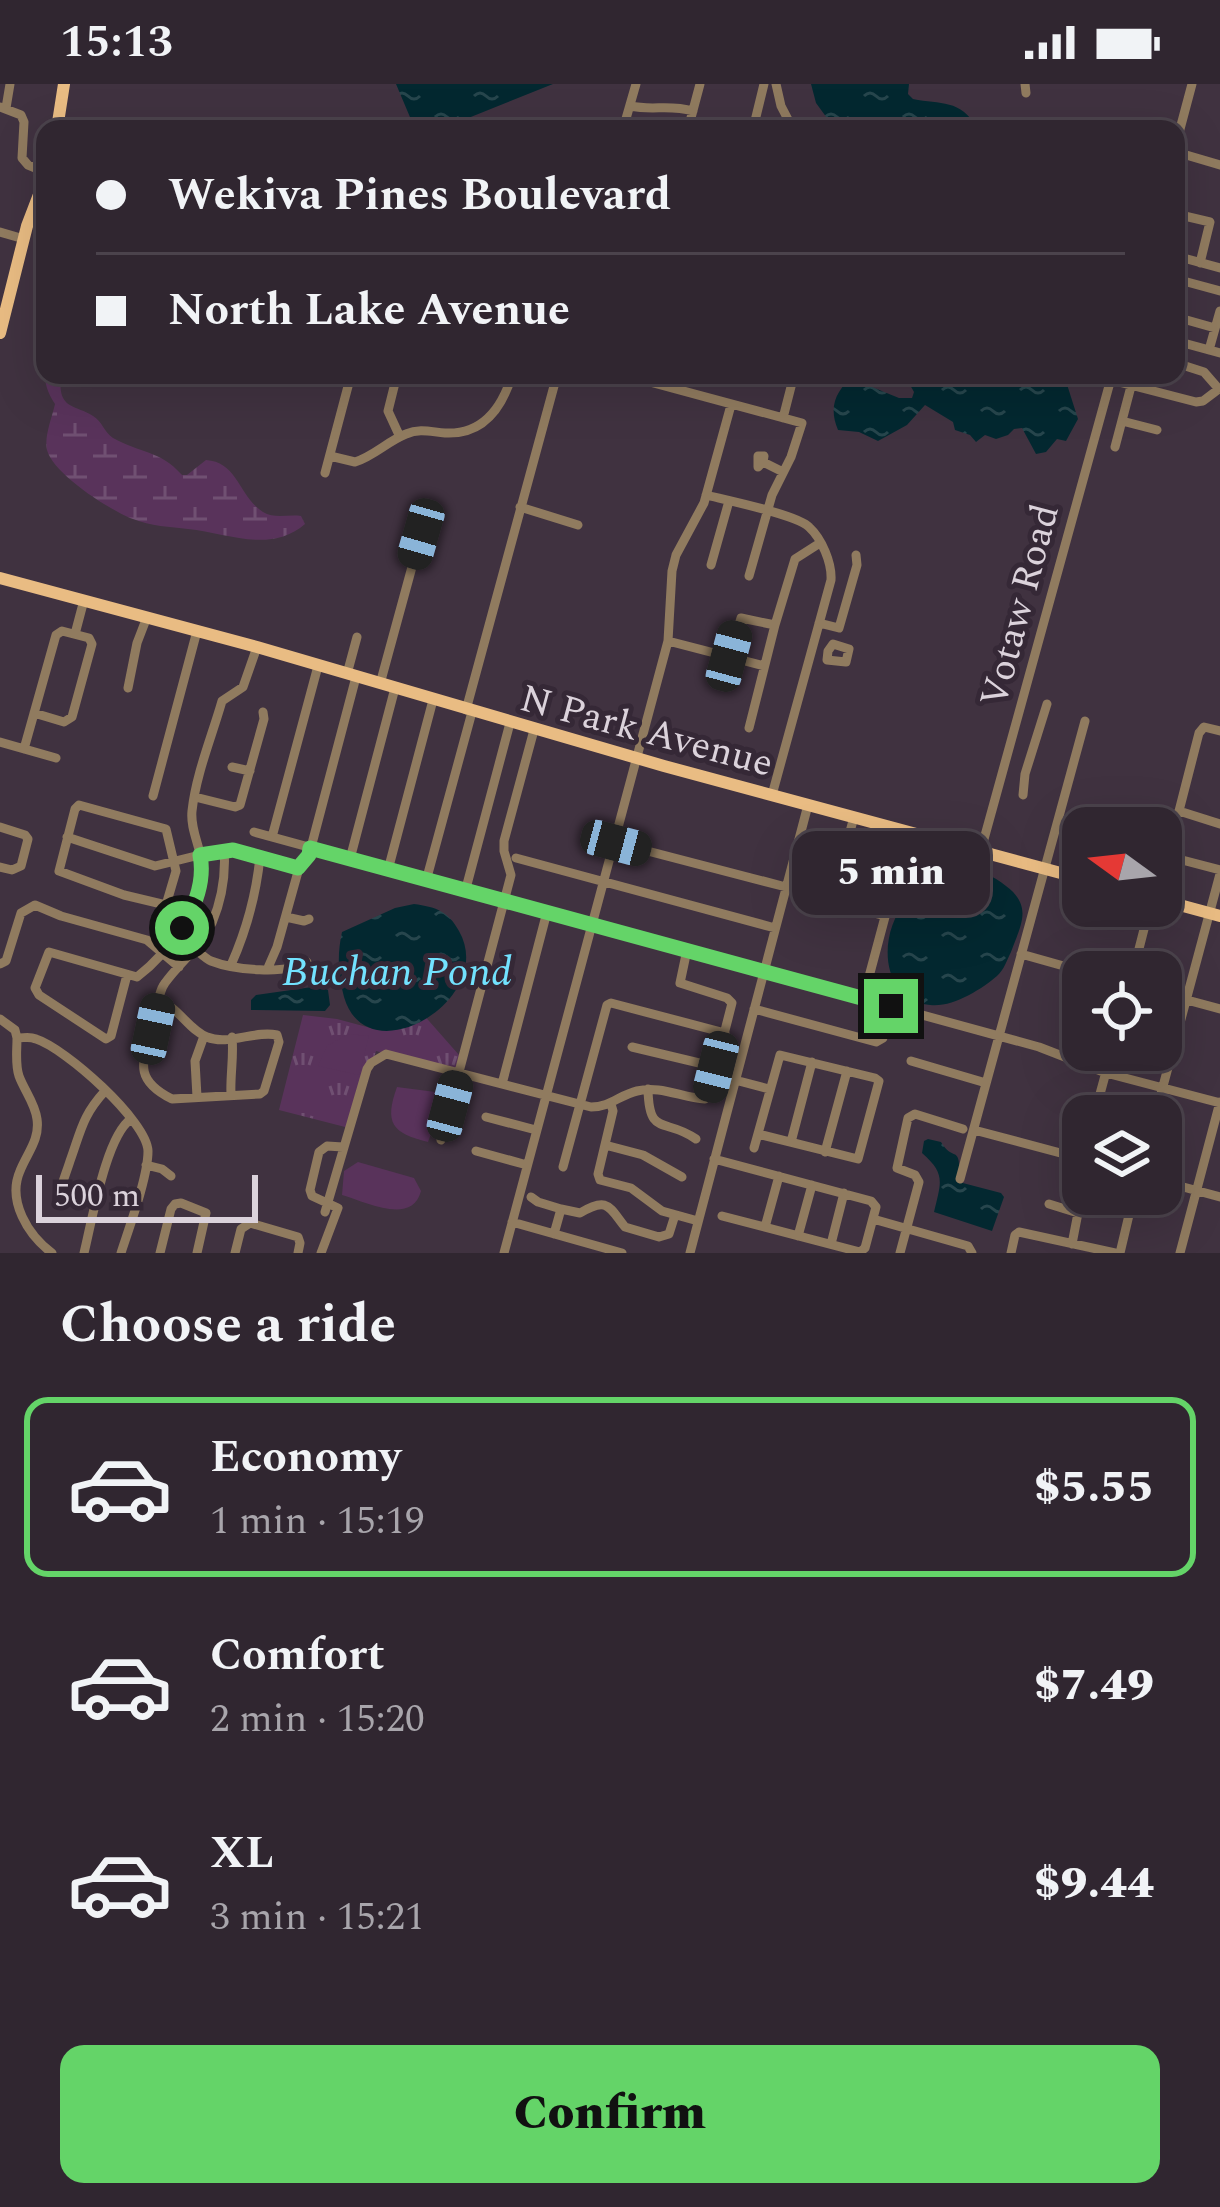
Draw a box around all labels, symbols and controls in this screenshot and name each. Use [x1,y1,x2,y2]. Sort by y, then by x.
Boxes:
text: 15:13 [60,8,173,77]
text: Wekiva Pines Boulevard [168,161,671,230]
text: North Lake Avenue [168,276,570,345]
car [394,494,448,574]
street label: Votaw Road [965,498,1076,714]
car [702,617,756,695]
street label: N Park Avenue [513,669,779,794]
north arrow [1062,807,1182,927]
map controls [1062,807,1182,1215]
car [577,816,655,870]
callout: 5 min [792,832,990,916]
text: 5 min [837,843,945,902]
route start [155,901,209,955]
water label: Buchan Pond [282,941,512,1004]
button: locate [1062,951,1182,1071]
route end [864,979,918,1033]
car [128,990,178,1068]
car [690,1028,742,1106]
car [423,1067,477,1145]
button: layers [1062,1095,1182,1215]
scale bar [36,1169,258,1222]
text: 500 m [54,1171,140,1221]
text: Choose a ride [60,1284,396,1366]
text: Economy [210,1423,401,1492]
icon: car [66,1433,174,1541]
text: $5.55 [1033,1453,1154,1522]
text: 1 min · 15:19 [210,1492,425,1551]
text: Comfort [210,1621,385,1690]
icon: car [66,1631,174,1739]
text: $7.49 [1033,1651,1154,1720]
text: 2 min · 15:20 [210,1690,425,1749]
text: XL [210,1819,274,1888]
icon: car [66,1829,174,1937]
text: $9.44 [1033,1849,1154,1918]
text: 3 min · 15:21 [210,1888,425,1947]
button: Confirm [60,2045,1160,2183]

